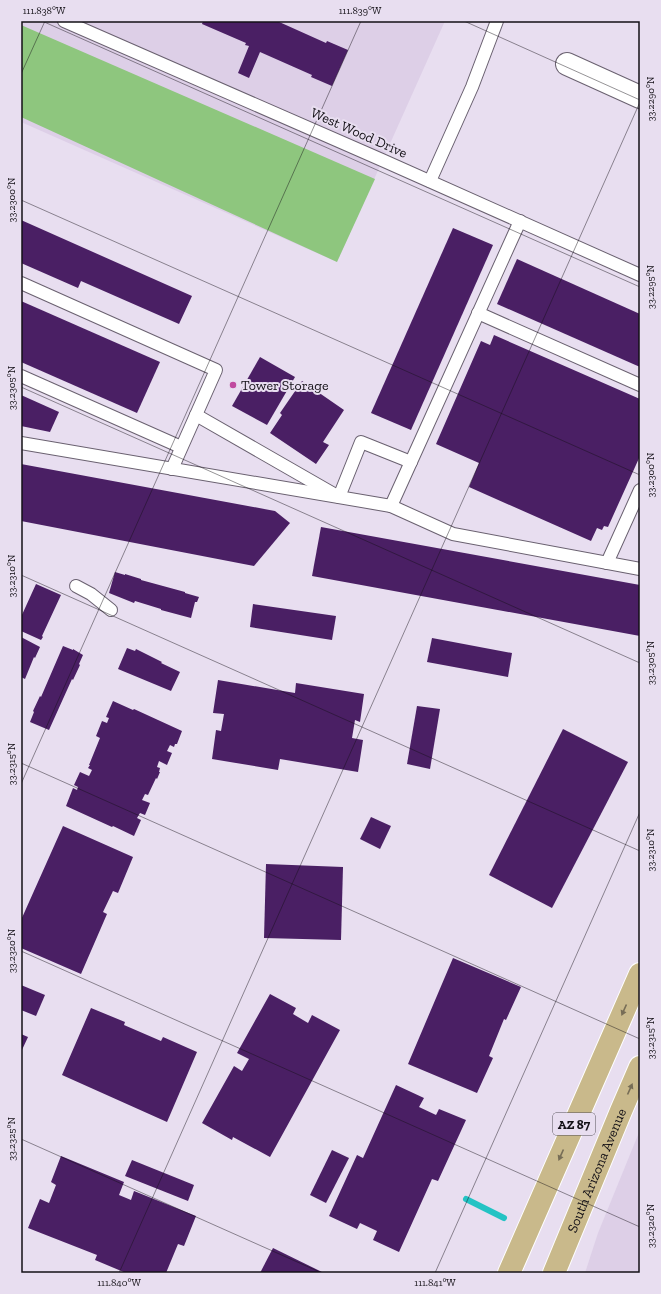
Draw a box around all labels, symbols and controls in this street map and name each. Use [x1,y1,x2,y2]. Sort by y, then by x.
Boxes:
text: 111.838°W [23,5,66,17]
text: 111.839°W [339,5,382,17]
text: 33.2290°N [645,76,657,121]
street label: West Wood Drive [308,104,410,162]
text: 33.2300°N [6,177,18,222]
text: 33.2295°N [645,264,657,309]
text: 33.2305°N [6,365,18,410]
place label: Tower Storage [241,377,329,394]
marker: Tower Storage [228,380,238,390]
text: 33.2300°N [645,452,657,497]
text: 33.2310°N [6,554,18,597]
text: 33.2305°N [645,640,657,685]
text: 33.2315°N [6,742,18,785]
text: 33.2310°N [645,828,657,871]
text: 33.2320°N [6,928,18,973]
one-way arrow [621,1005,627,1016]
text: 33.2315°N [645,1016,657,1059]
one-way arrow [627,1083,634,1095]
street label: South Arizona Avenue [563,1105,630,1235]
road number: AZ 87 [553,1113,595,1135]
text: 33.2325°N [6,1117,18,1161]
one-way arrow [557,1150,563,1162]
text: 33.2320°N [645,1203,657,1248]
text: 111.840°W [97,1277,141,1289]
text: 111.841°W [414,1277,456,1289]

